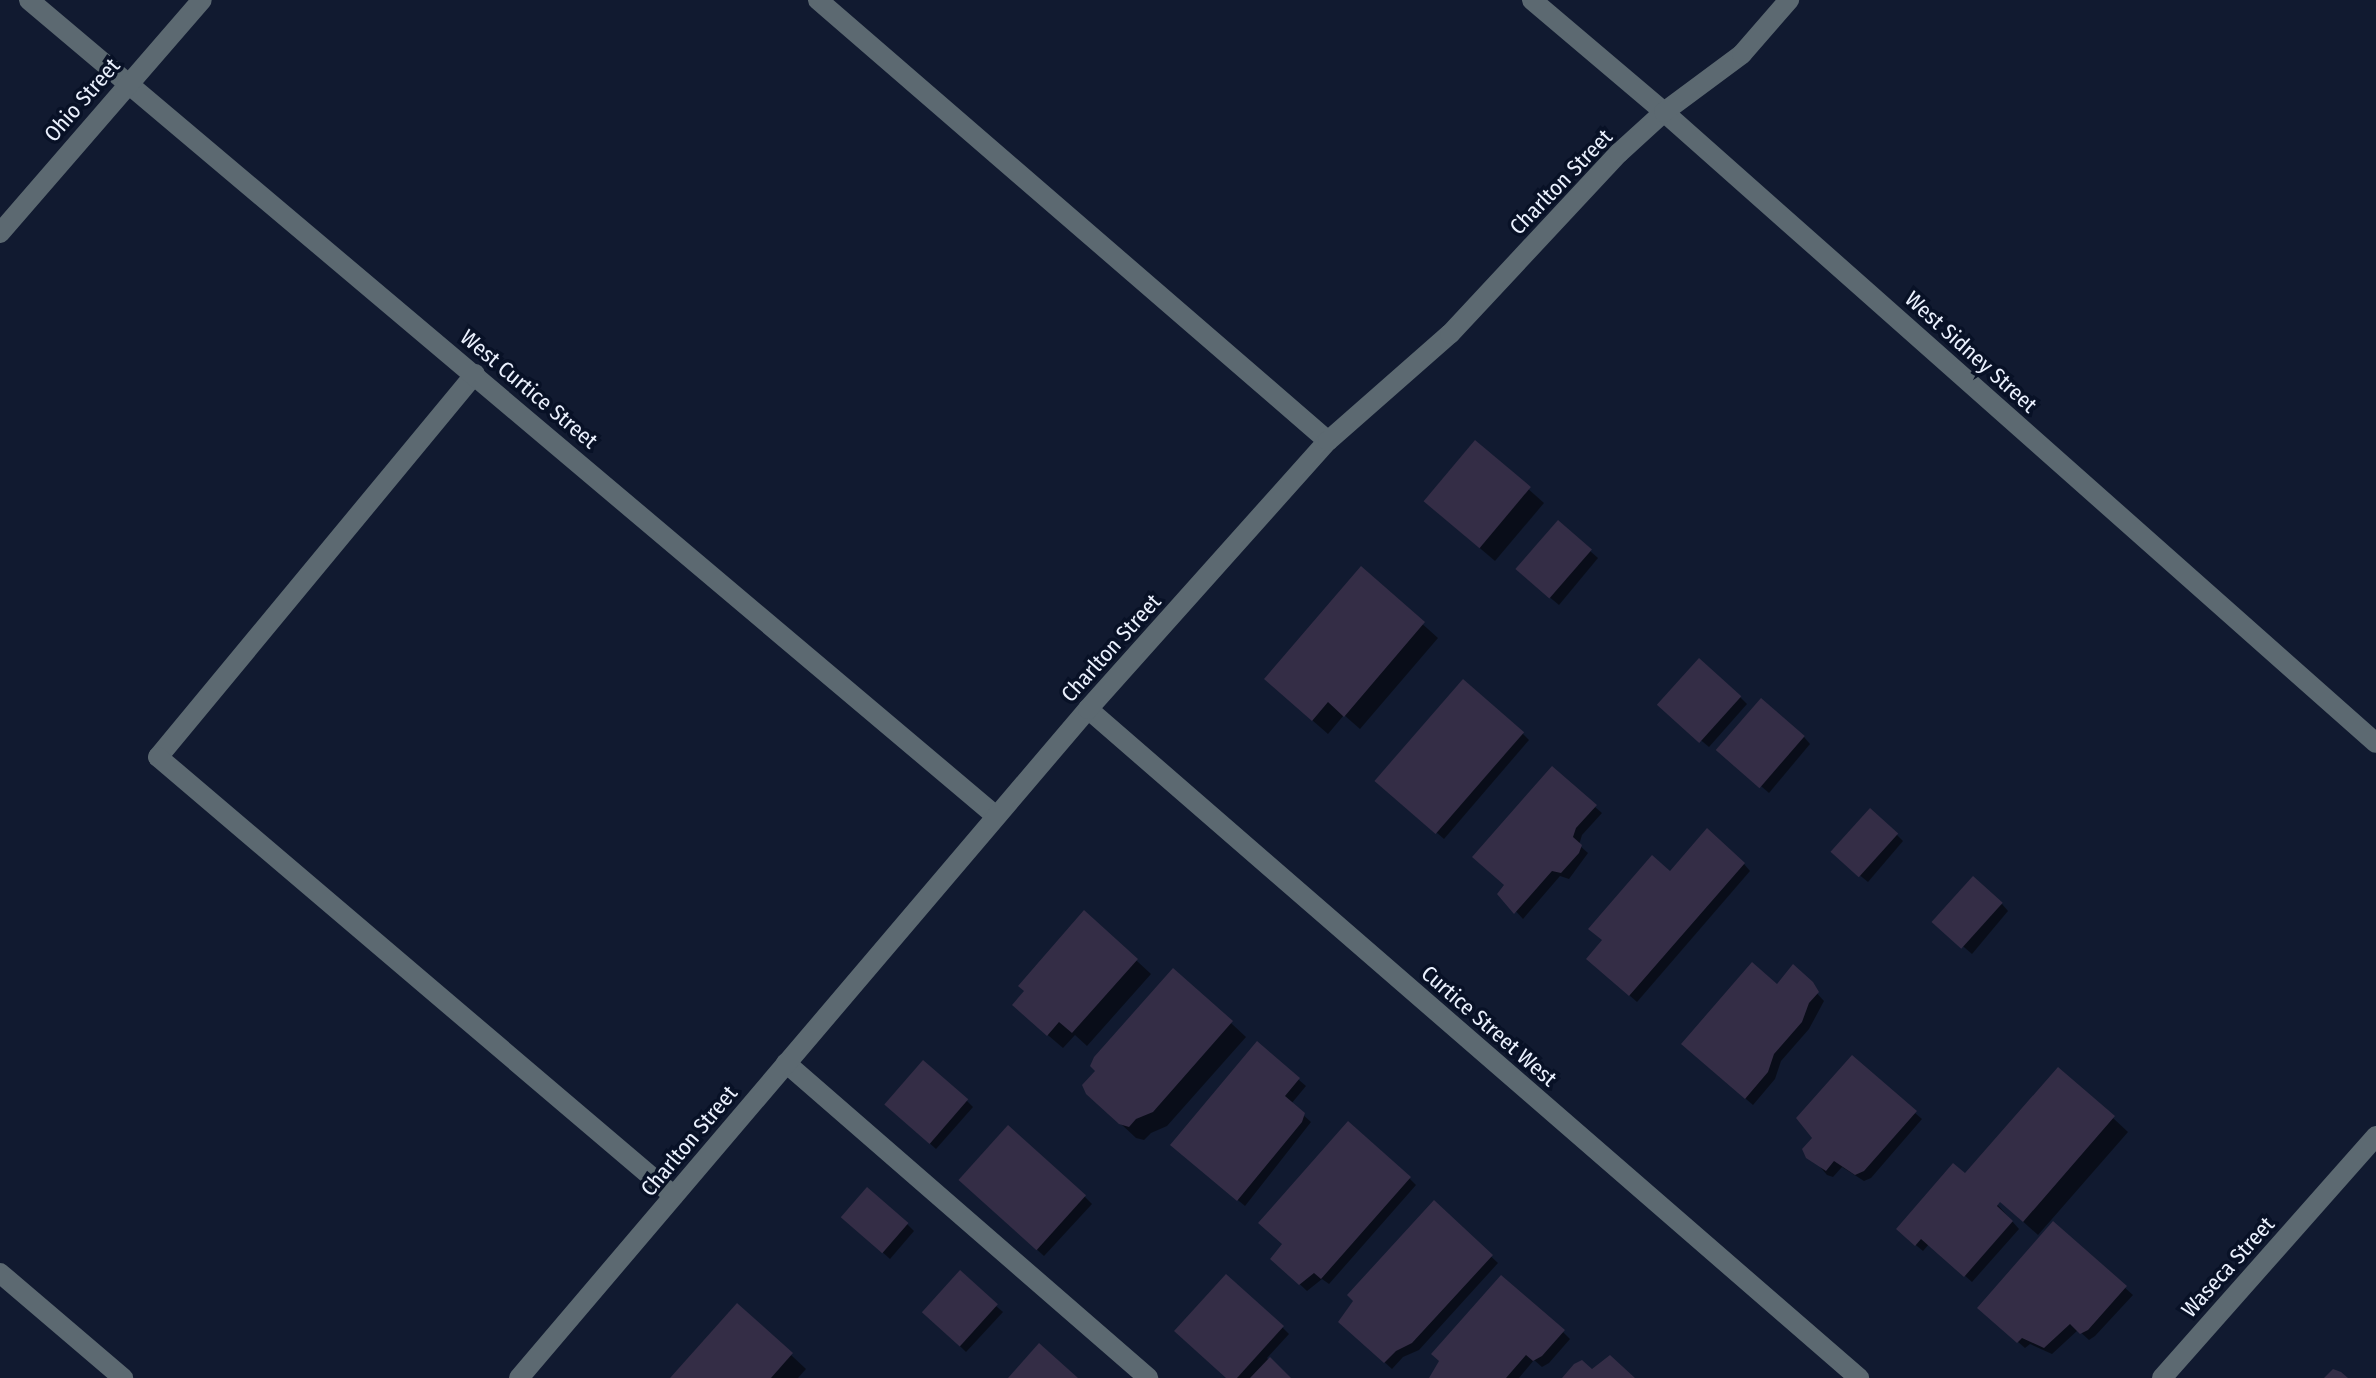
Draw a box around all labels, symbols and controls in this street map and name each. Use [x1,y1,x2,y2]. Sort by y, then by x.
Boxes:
street label: Ohio Street [39,53,125,147]
street label: Charlton Street [1504,124,1618,240]
street label: West Sidney Street [1900,286,2042,418]
street label: West Curtice Street [455,324,603,454]
street label: Charlton Street [1056,589,1166,707]
street label: Curtice Street West [1416,960,1562,1092]
street label: Charlton Street [635,1080,743,1202]
street label: Waseca Street [2176,1211,2280,1323]

